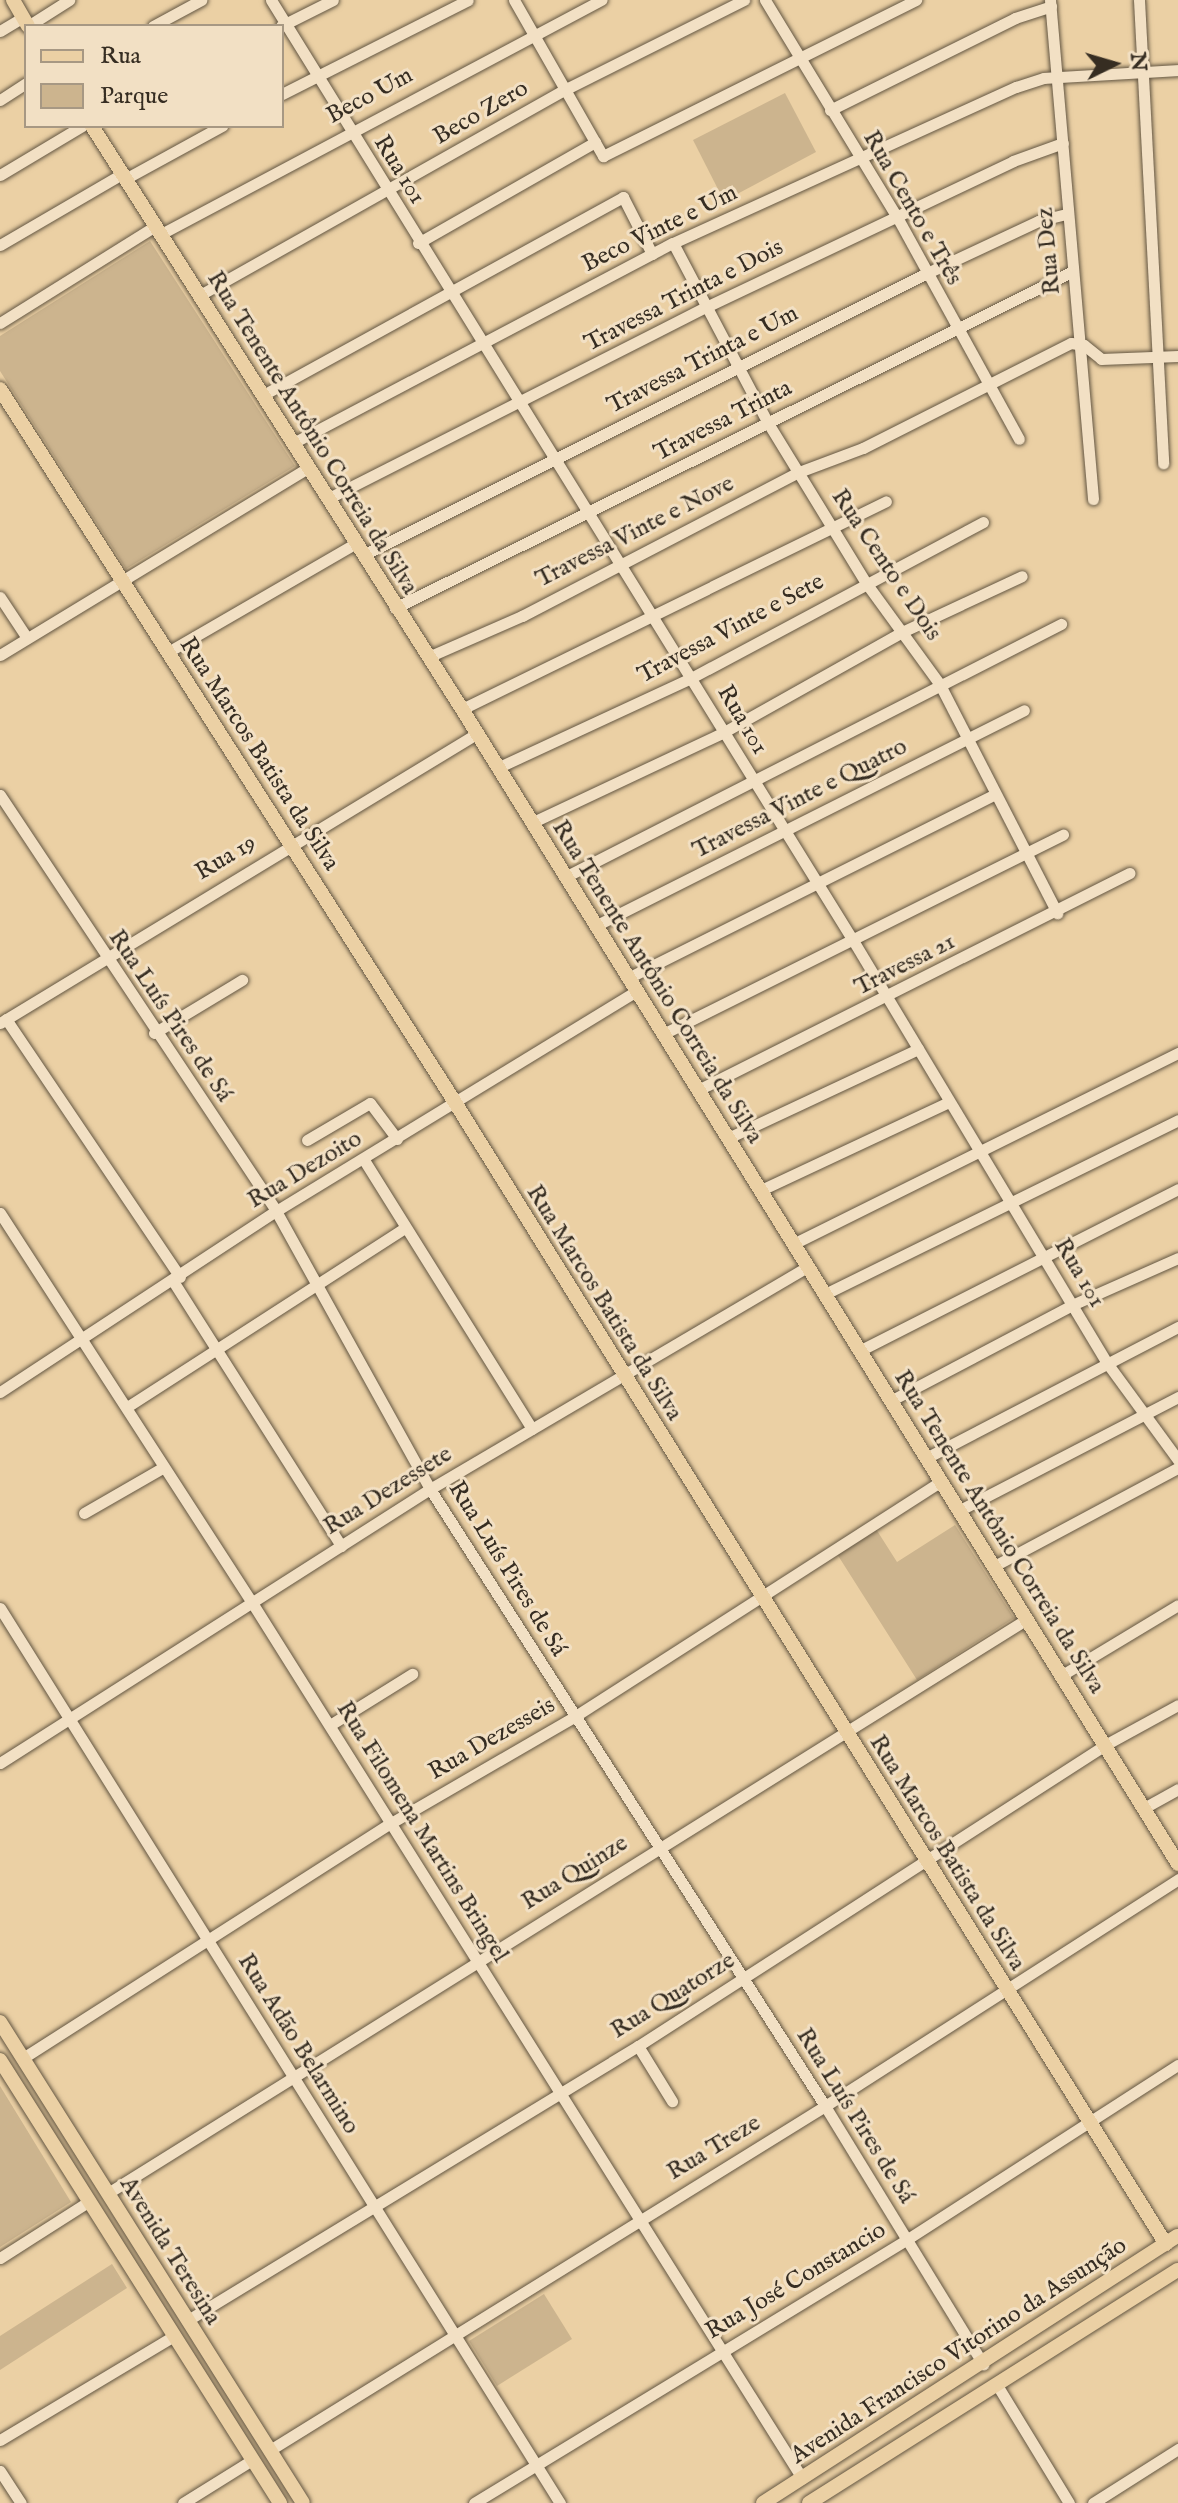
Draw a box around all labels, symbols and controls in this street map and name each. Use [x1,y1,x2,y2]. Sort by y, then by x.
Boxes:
legend [24,24,284,128]
north arrow [1074,24,1154,104]
text: Rua [100,41,141,72]
text: N [1123,51,1153,73]
street label: Beco Um [322,61,418,131]
street label: Beco Zero [428,74,534,152]
text: Parque [100,81,168,112]
street label: Rua Cento e Três [856,126,968,290]
street label: Rua 101 [367,130,431,210]
street label: Beco Vinte e Um [578,179,742,279]
street label: Rua Dez [1031,206,1067,296]
street label: Travessa Trinta e Dois [580,233,788,359]
street label: Rua Tenente Antônio Correia da Silva [200,266,424,600]
street label: Travessa Trinta e Um [603,299,803,421]
street label: Travessa Trinta [649,374,797,468]
street label: Travessa Vinte e Nove [531,470,739,594]
street label: Rua Cento e Dois [825,484,947,646]
street label: Travessa Vinte e Sete [633,568,829,690]
street label: Rua Marcos Batista da Silva [173,632,345,876]
street label: Rua 101 [710,680,774,760]
street label: Travessa Vinte e Quatro [688,732,912,866]
street label: Rua Tenente Antônio Correia da Silva [545,815,769,1149]
street label: Rua 19 [190,829,262,887]
street label: Rua Luís Pires de Sá [102,924,238,1108]
street label: Travessa 21 [850,927,960,1003]
street label: Rua Dezoito [243,1125,367,1215]
street label: Rua Marcos Batista da Silva [520,1180,688,1426]
street label: Rua 101 [1047,1233,1111,1313]
street label: Rua Tenente Antônio Correia da Silva [887,1365,1111,1699]
street label: Rua Dezessete [319,1440,457,1542]
street label: Rua Luís Pires de Sá [441,1476,573,1662]
street label: Rua Dezesseis [424,1691,560,1787]
street label: Rua Filomena Martins Bringel [330,1696,514,1968]
street label: Rua Marcos Batista da Silva [863,1730,1031,1976]
street label: Rua Quinze [517,1829,633,1917]
street label: Rua Quatorze [606,1947,740,2045]
street label: Rua Adão Belarmino [231,1949,365,2139]
street label: Rua Luís Pires de Sá [789,2023,921,2209]
street label: Rua Treze [662,2109,766,2187]
street label: Avenida Teresina [113,2172,227,2330]
street label: Rua José Constancio [701,2216,891,2346]
street label: Avenida Francisco Vitorino da Assunção [786,2231,1132,2471]

